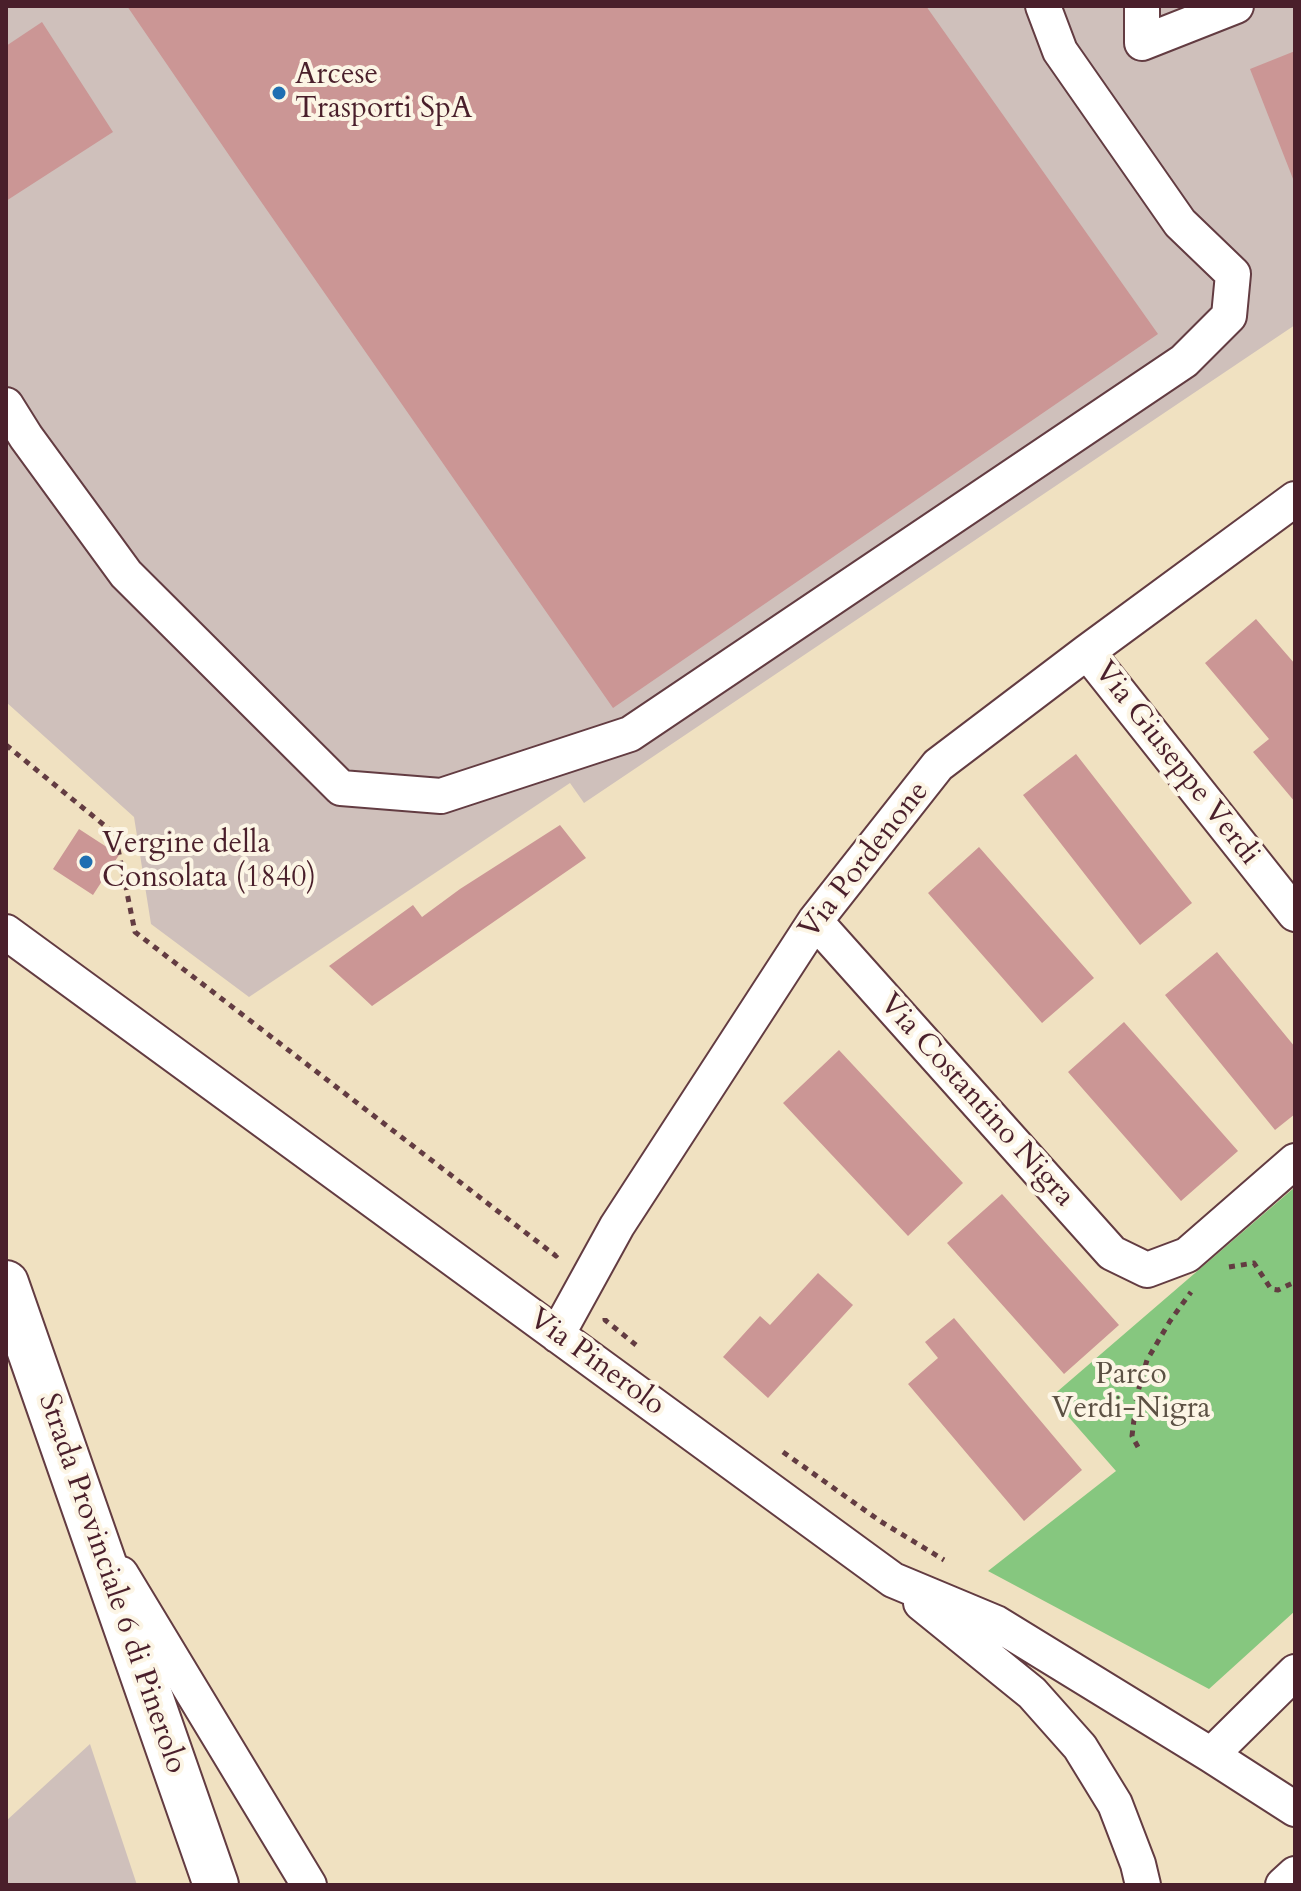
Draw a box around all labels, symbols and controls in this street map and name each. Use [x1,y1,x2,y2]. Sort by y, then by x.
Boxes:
place label: Arcese Trasporti SpA [295,58,472,128]
marker: Arcese Trasporti SpA [270,84,288,102]
street label: Via Giuseppe Verdi [1085,655,1267,873]
street label: Via Pordenone [792,775,938,947]
place label: Vergine della Consolata (1840) [102,827,316,898]
marker: Vergine della Consolata (1840) [77,853,95,871]
street label: Via Costantino Nigra [871,987,1081,1215]
street label: Via Pinerolo [521,1302,671,1424]
park label: Parco Verdi-Nigra [1051,1358,1211,1428]
street label: Strada Provinciale 6 di Pinerolo [29,1389,193,1779]

